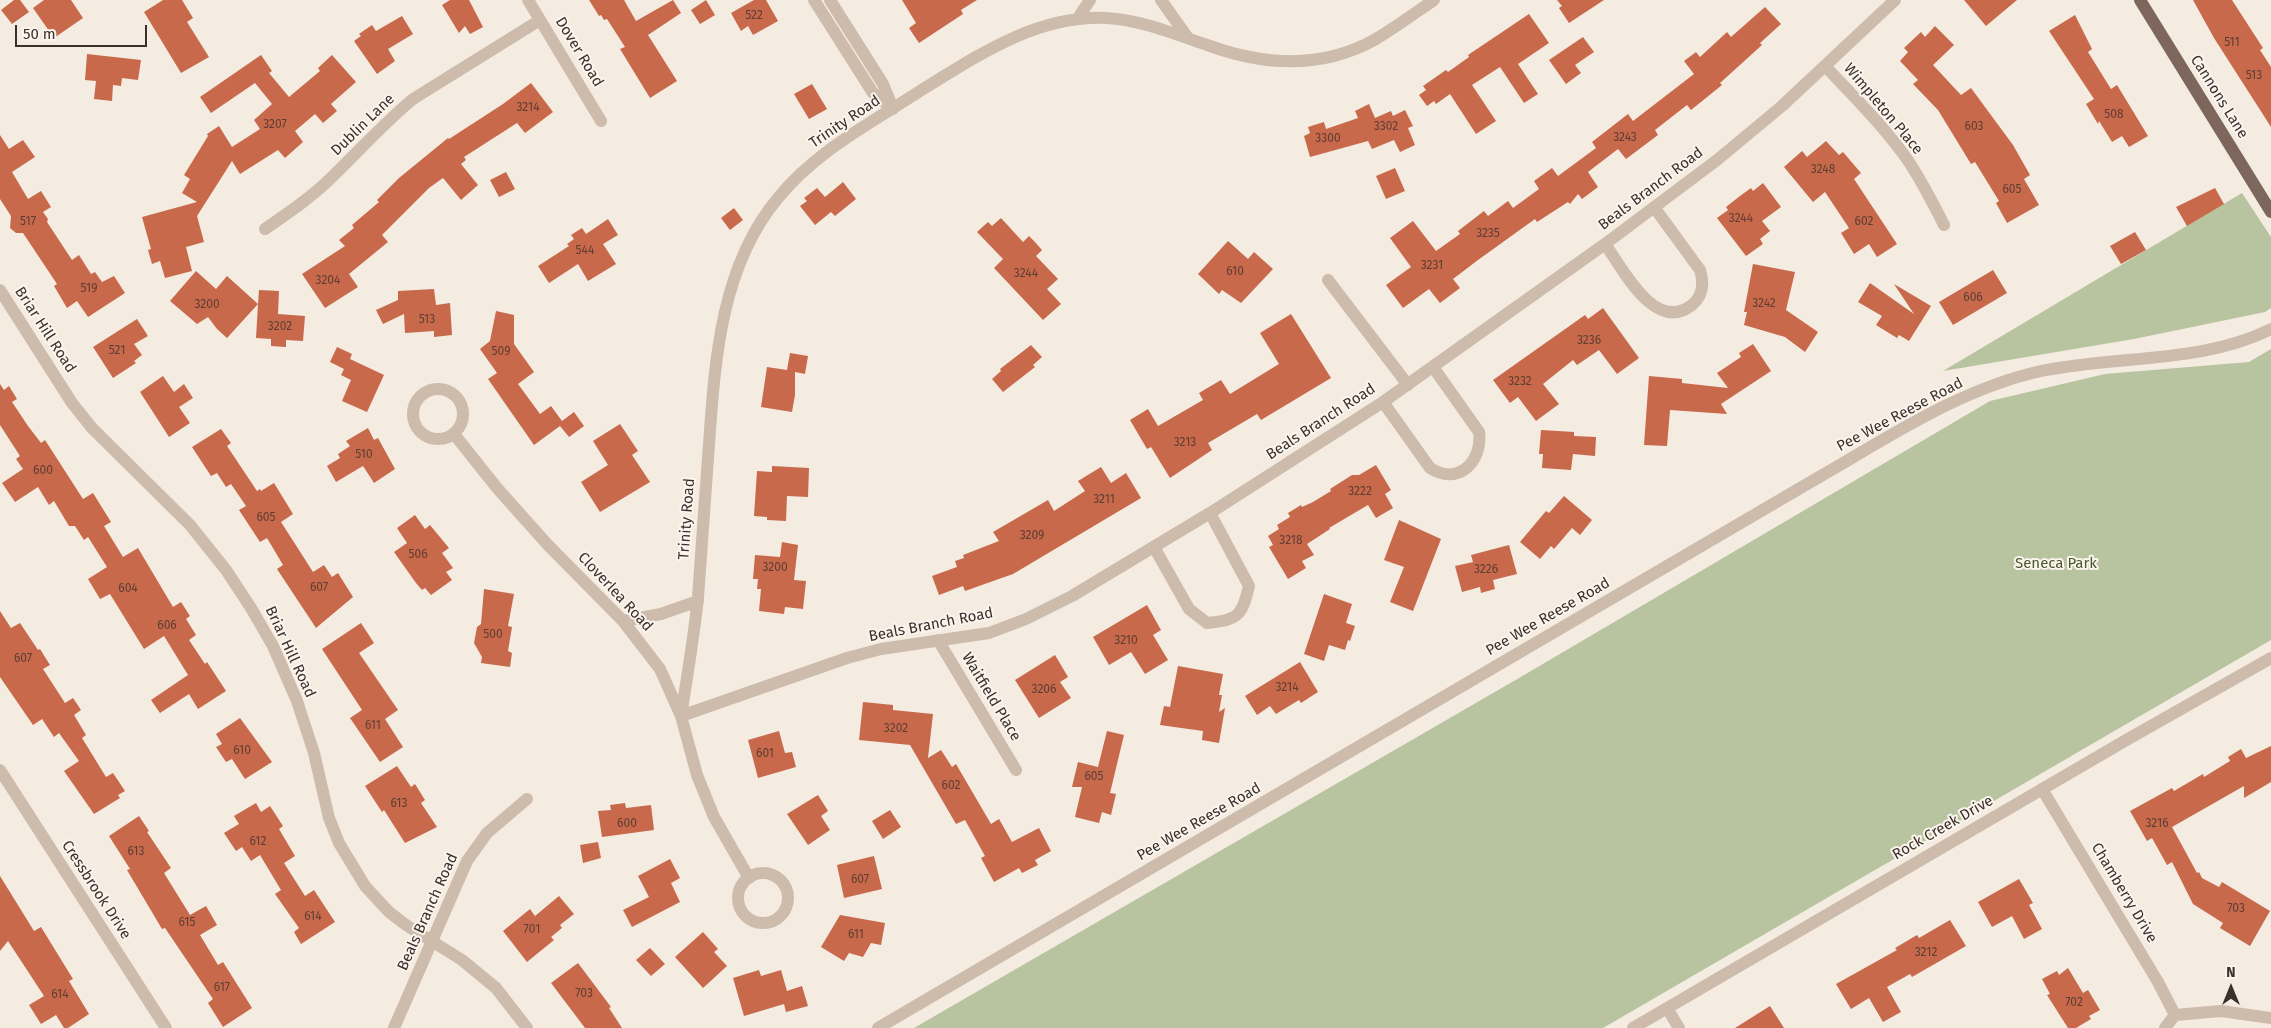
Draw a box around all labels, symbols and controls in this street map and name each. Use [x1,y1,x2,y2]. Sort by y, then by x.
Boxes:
house number: 522 [745,9,763,23]
street label: Dover Road [551,14,607,90]
scale bar [18,15,150,47]
text: 50 m [23,25,56,43]
house number: 511 [2224,36,2240,50]
street label: Cannons Lane [2186,52,2252,142]
street label: Wimpleton Place [1840,60,1926,158]
house number: 513 [2246,69,2262,83]
street label: Dublin Lane [328,90,398,160]
street label: Trinity Road [806,92,884,152]
house number: 3214 [516,101,540,115]
house number: 508 [2104,108,2124,122]
house number: 3207 [263,118,287,132]
house number: 3302 [1374,120,1398,134]
house number: 603 [1965,120,1983,134]
house number: 3243 [1613,131,1637,145]
house number: 3300 [1315,132,1341,146]
street label: Beals Branch Road [1595,144,1707,234]
house number: 3248 [1811,163,1835,177]
house number: 605 [2002,183,2022,197]
house number: 3244 [1729,212,1753,226]
house number: 517 [20,215,36,229]
house number: 602 [1855,215,1873,229]
house number: 3235 [1476,227,1500,241]
house number: 544 [576,244,594,258]
house number: 3231 [1421,259,1443,273]
house number: 610 [1226,265,1244,279]
house number: 3244 [1014,267,1038,281]
house number: 3204 [316,274,340,288]
house number: 519 [81,282,97,296]
street label: Briar Hill Road [11,284,79,376]
house number: 606 [1963,291,1983,305]
house number: 3242 [1752,297,1776,311]
house number: 3200 [194,298,220,312]
house number: 513 [419,313,435,327]
house number: 3202 [268,320,292,334]
house number: 3236 [1577,334,1601,348]
house number: 521 [109,344,125,358]
house number: 509 [492,345,510,359]
street label: Pee Wee Reese Road [1834,374,1966,456]
house number: 3232 [1508,375,1532,389]
street label: Beals Branch Road [1263,380,1379,464]
house number: 3213 [1174,436,1196,450]
house number: 510 [355,448,373,462]
house number: 600 [33,464,53,478]
street label: Trinity Road [675,478,699,560]
house number: 3222 [1348,485,1372,499]
house number: 3211 [1093,493,1115,507]
house number: 605 [256,511,276,525]
house number: 3209 [1020,529,1044,543]
house number: 3218 [1279,534,1303,548]
house number: 506 [408,548,428,562]
street label: Cloverlea Road [574,549,656,635]
park label: Seneca Park [2015,555,2097,573]
house number: 3200 [762,561,788,575]
house number: 3226 [1474,563,1498,577]
street label: Pee Wee Reese Road [1483,574,1613,660]
house number: 607 [310,581,328,595]
house number: 604 [118,582,138,596]
street label: Briar Hill Road [261,603,319,701]
street label: Beals Branch Road [867,604,995,646]
house number: 606 [157,619,177,633]
house number: 500 [483,628,503,642]
house number: 3210 [1114,634,1138,648]
street label: Waitfield Place [958,650,1024,744]
house number: 607 [14,652,32,666]
house number: 3214 [1275,681,1299,695]
house number: 3206 [1032,683,1056,697]
house number: 611 [365,719,381,733]
house number: 3202 [884,722,908,736]
house number: 610 [233,744,251,758]
house number: 601 [756,747,774,761]
house number: 605 [1084,770,1104,784]
house number: 602 [942,779,960,793]
street label: Pee Wee Reese Road [1134,779,1264,865]
street label: Rock Creek Drive [1890,792,1996,864]
house number: 613 [391,797,407,811]
house number: 600 [617,817,637,831]
house number: 3216 [2145,817,2169,831]
house number: 612 [250,835,266,849]
street label: Cressbrook Drive [57,837,135,943]
street label: Chamberry Drive [2087,840,2161,946]
house number: 613 [128,845,144,859]
street label: Beals Branch Road [394,851,462,973]
house number: 607 [851,873,869,887]
house number: 703 [2227,902,2245,916]
house number: 614 [304,910,322,924]
house number: 615 [178,916,196,930]
house number: 701 [524,923,540,937]
house number: 611 [848,928,864,942]
house number: 3212 [1915,946,1937,960]
north arrow [2206,963,2256,1013]
text: N [2226,964,2236,981]
house number: 617 [214,981,230,995]
house number: 703 [575,987,593,1001]
house number: 614 [51,988,69,1002]
house number: 702 [2065,996,2083,1010]

